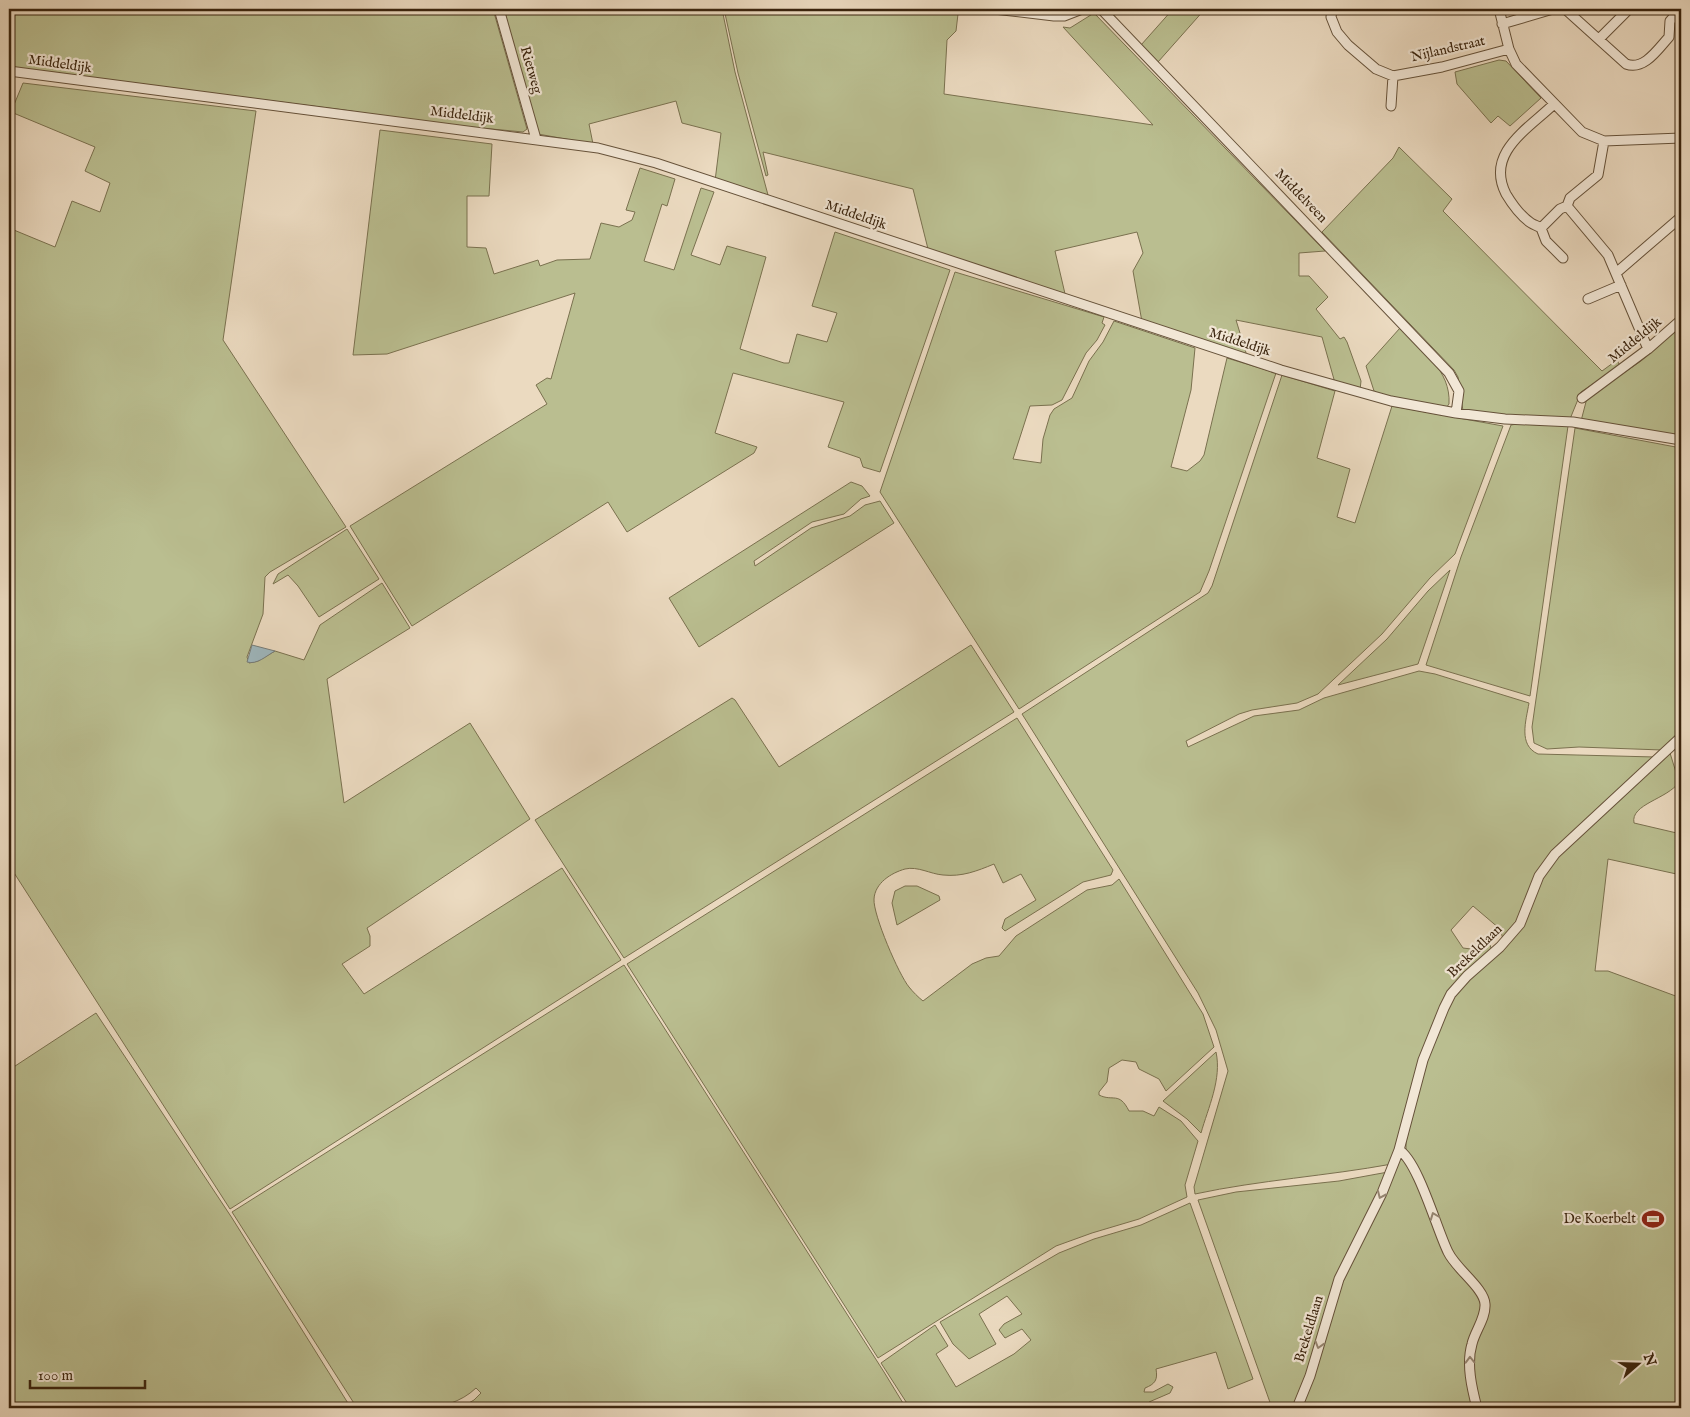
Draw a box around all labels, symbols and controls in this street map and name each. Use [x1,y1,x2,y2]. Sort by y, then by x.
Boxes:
street label: Nijlandstraat [1409,32,1487,66]
street label: Rietweg [516,44,546,96]
street label: Middeldijk [27,51,93,77]
street label: Middeldijk [429,102,495,128]
street label: Middelveen [1271,165,1332,227]
street label: Middeldijk [823,196,890,234]
street label: Middeldijk [1604,313,1666,367]
street label: Middeldijk [1207,324,1274,361]
street label: Brekeldlaan [1444,920,1507,982]
one-way arrow [1376,1190,1387,1199]
sports icon: De Koerbelt [1640,1206,1666,1232]
place label: De Koerbelt [1564,1210,1636,1228]
one-way arrow [1430,1212,1440,1221]
street label: Brekeldlaan [1290,1293,1328,1365]
one-way arrow [1315,1340,1325,1348]
north arrow [1612,1340,1662,1390]
text: N [1638,1350,1660,1369]
one-way arrow [1465,1356,1475,1364]
scale bar [30,1357,145,1389]
text: 100 m [38,1366,74,1385]

